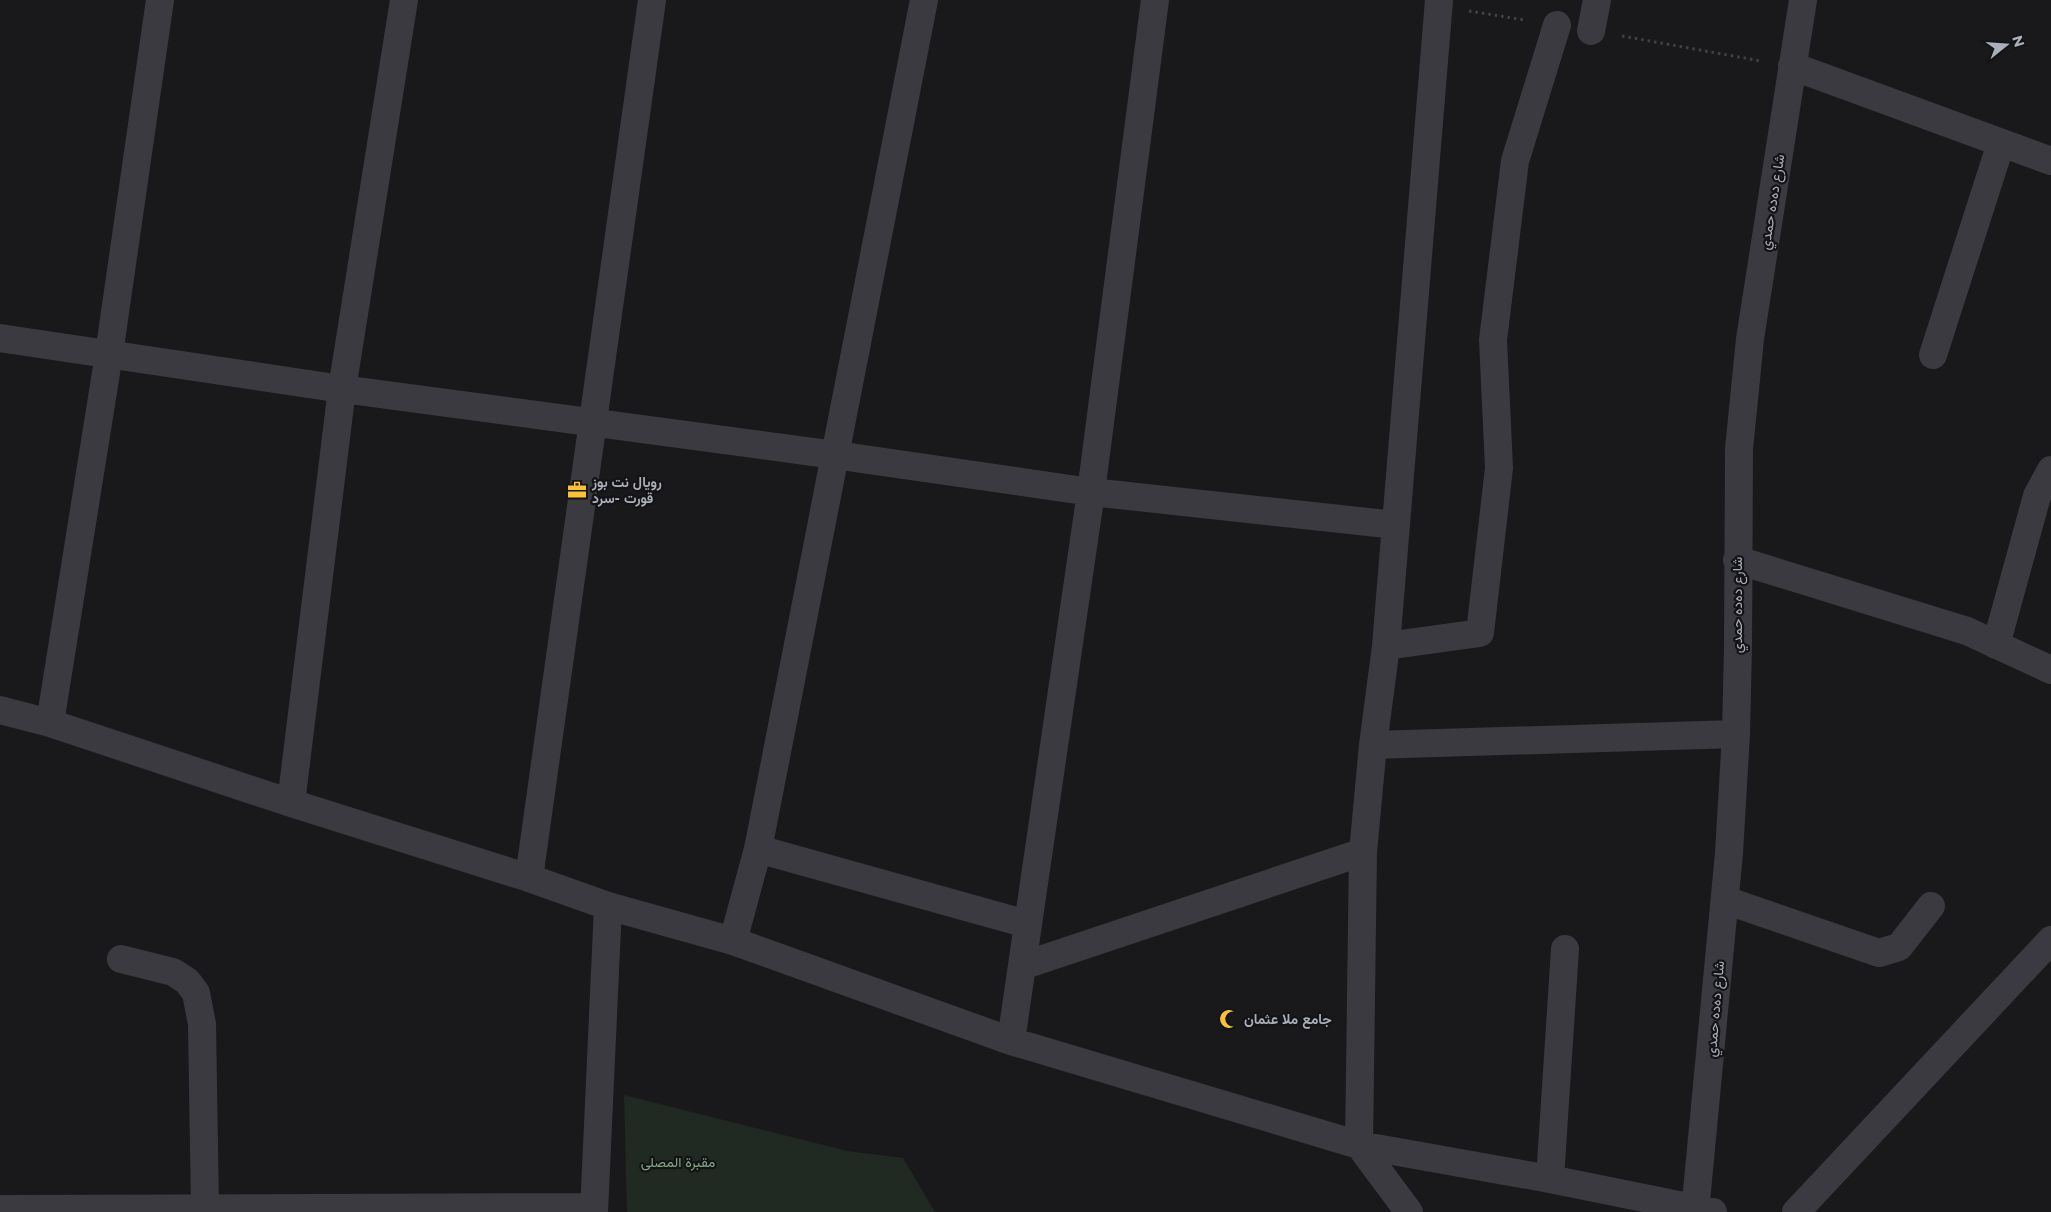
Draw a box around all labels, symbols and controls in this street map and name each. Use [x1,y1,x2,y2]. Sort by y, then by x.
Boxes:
north arrow [1981,20,2031,70]
text: N [2008,33,2029,49]
street label: شارع دەدە حمدي [1756,153,1791,252]
place label: رويال نت بوز قورت -سرد [591,473,662,507]
office icon: رويال نت بوز قورت -سرد [566,479,588,501]
street label: شارع دەدە حمدي [1728,557,1749,653]
street label: شارع دەدە حمدي [1702,960,1731,1058]
mosque icon: جامع ملا عثمان [1218,1008,1240,1030]
place label: جامع ملا عثمان [1244,1010,1332,1029]
park label: مقبرة المصلى [641,1153,715,1171]

